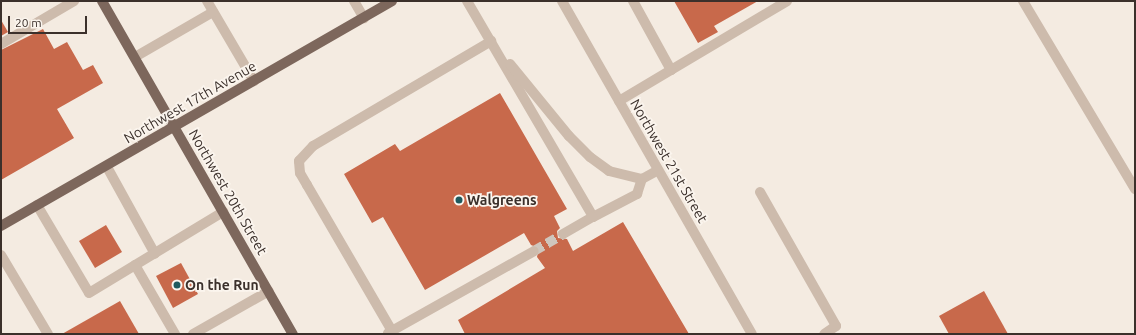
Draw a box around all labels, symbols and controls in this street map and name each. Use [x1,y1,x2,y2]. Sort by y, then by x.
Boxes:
scale bar [10,8,89,34]
text: 20 m [15,16,42,29]
street label: Northwest 17th Avenue [121,57,259,147]
street label: Northwest 21st Street [627,96,711,226]
street label: Northwest 20th Street [185,126,271,258]
place label: Walgreens [467,192,536,208]
marker: Walgreens [454,195,464,205]
place label: On the Run [185,277,259,293]
marker: On the Run [172,280,182,290]

